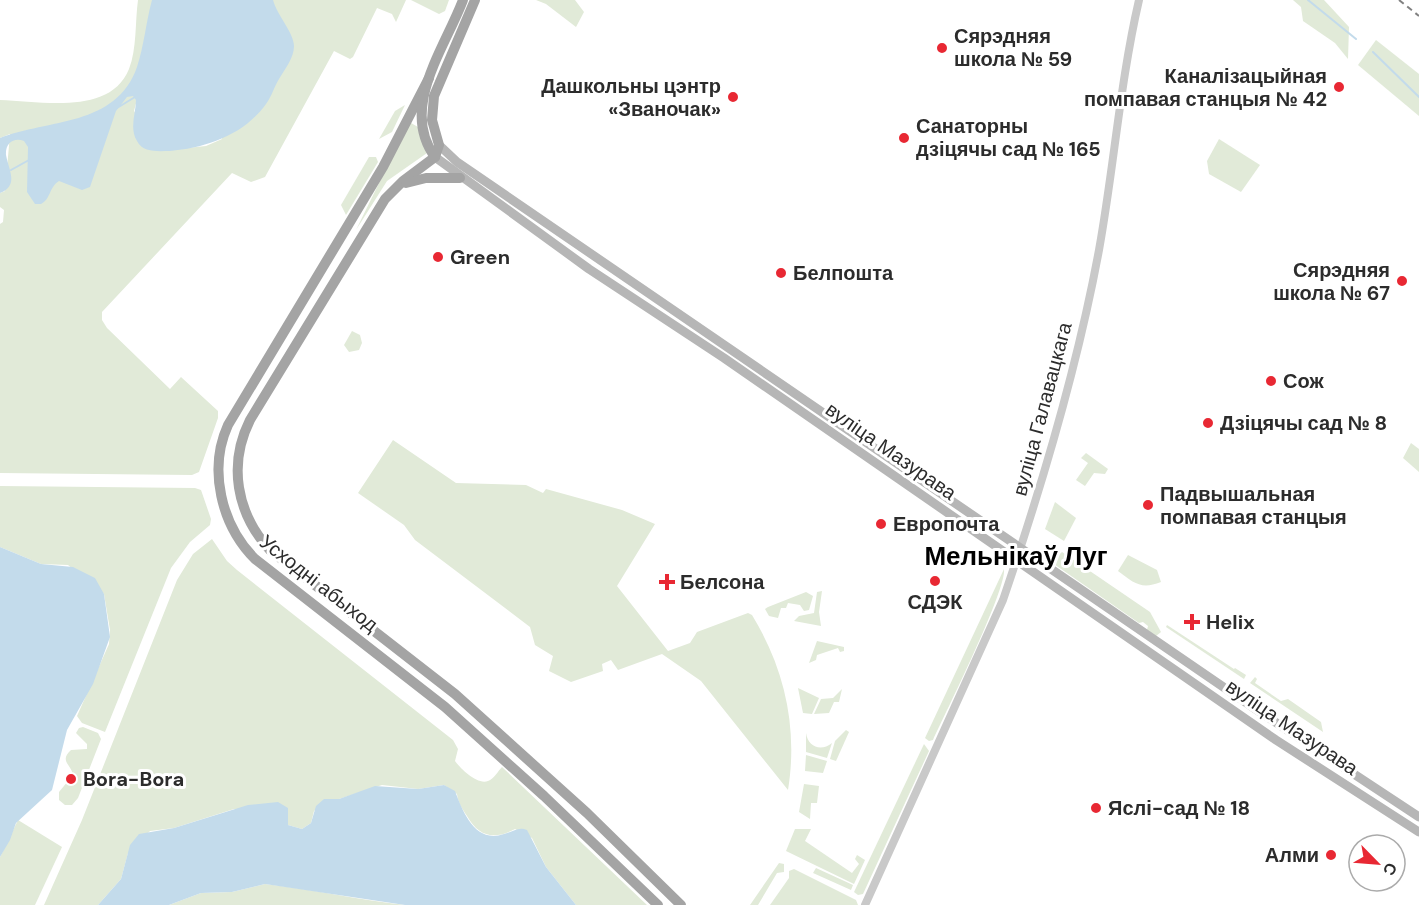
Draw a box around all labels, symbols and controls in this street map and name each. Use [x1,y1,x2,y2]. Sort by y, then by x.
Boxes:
place label: Сярэдняя школа № 59 [954,23,1072,72]
marker: Сярэдняя школа № 59 [935,41,949,55]
place label: Каналізацыйная помпавая станцыя № 42 [1084,63,1327,112]
place label: Дашкольны цэнтр «Званочак» [541,73,721,122]
marker: Каналізацыйная помпавая станцыя № 42 [1332,80,1346,94]
marker: Дашкольны цэнтр «Званочак» [726,90,740,104]
place label: Санаторны дзіцячы сад № 165 [916,113,1101,162]
marker: Санаторны дзіцячы сад № 165 [897,131,911,145]
place label: Green [450,244,510,270]
marker: Green [431,250,445,264]
place label: Сярэдняя школа № 67 [1273,257,1390,306]
place label: Белпошта [793,260,894,286]
marker: Белпошта [774,266,788,280]
marker: Сярэдняя школа № 67 [1395,274,1409,288]
street label: вуліца Галавацкага [1006,319,1078,499]
place label: Сож [1283,368,1324,394]
marker: Сож [1264,374,1278,388]
street label: вуліца Мазурава [820,396,962,506]
place label: Дзіцячы сад № 8 [1220,410,1387,436]
marker: Дзіцячы сад № 8 [1201,416,1215,430]
place label: Падвышальная помпавая станцыя [1160,481,1347,530]
marker: Падвышальная помпавая станцыя [1141,498,1155,512]
place label: Европочта [893,511,1000,537]
marker: Европочта [874,517,888,531]
street label: Усходні абыход [254,529,384,638]
district label: Мельнікаў Луг [924,539,1108,573]
place label: Белсона [680,569,765,595]
marker: Белсона [658,573,676,591]
marker: СДЭК [928,574,942,588]
place label: СДЭК [908,589,963,615]
place label: Helix [1206,609,1255,635]
marker: Helix [1183,613,1201,631]
street label: вуліца Мазурава [1221,673,1364,781]
place label: Bora-Bora [83,766,184,792]
marker: Bora-Bora [64,772,78,786]
place label: Яслі-сад № 18 [1108,795,1250,821]
marker: Яслі-сад № 18 [1089,801,1103,815]
north arrow [1347,833,1407,893]
place label: Алми [1265,842,1319,868]
marker: Алми [1324,848,1338,862]
text: С [1378,859,1402,879]

